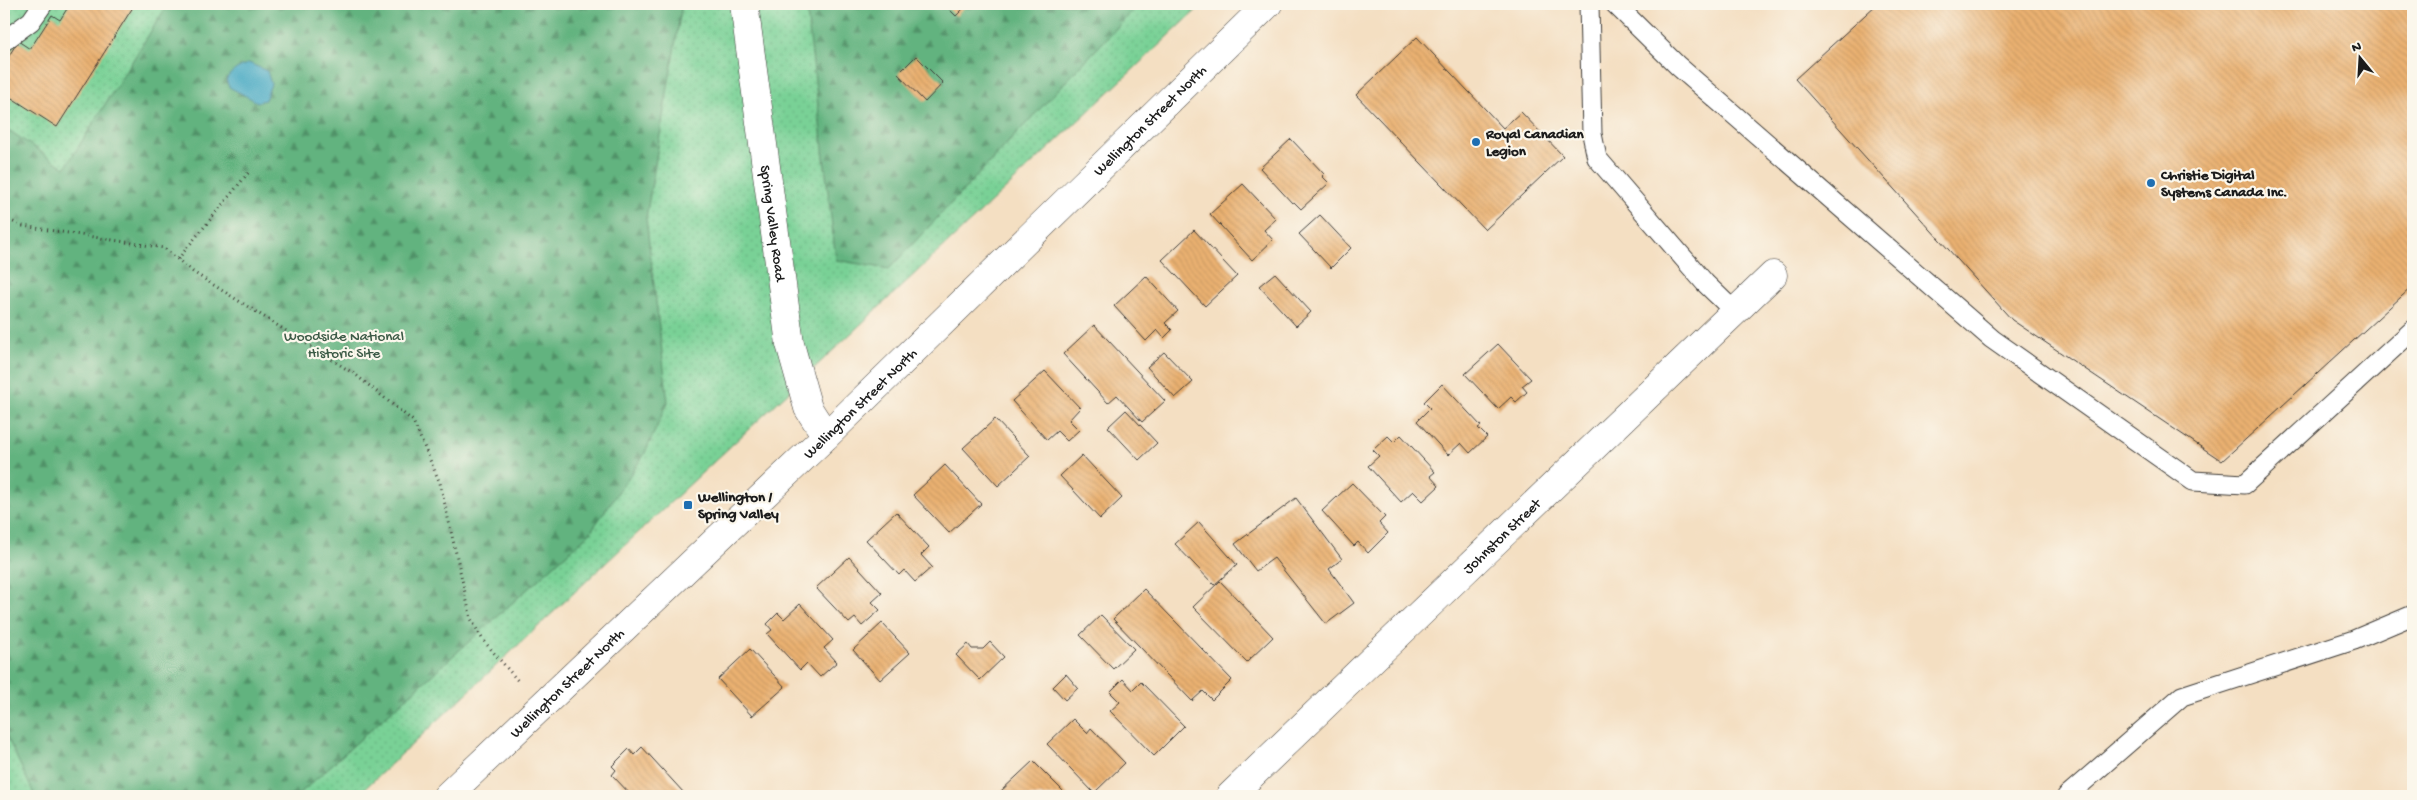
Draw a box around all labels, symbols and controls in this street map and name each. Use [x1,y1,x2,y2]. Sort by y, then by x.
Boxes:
north arrow [2334,32,2384,82]
text: N [2350,39,2364,58]
street label: Wellington Street North [1090,62,1211,181]
place label: Royal Canadian Legion [1485,126,1584,161]
marker: Royal Canadian Legion [1470,136,1482,148]
street label: Spring Valley Road [755,164,789,284]
place label: Christie Digital Systems Canada Inc. [2160,167,2288,202]
marker: Christie Digital Systems Canada Inc. [2145,177,2157,189]
park label: Woodside National Historic Site [284,328,404,363]
street label: Wellington Street North [801,345,922,464]
place label: Wellington / Spring Valley [697,489,779,524]
street label: Johnston Street [1460,494,1547,579]
marker: Wellington / Spring Valley [682,499,694,511]
street label: Wellington Street North [507,625,629,742]

